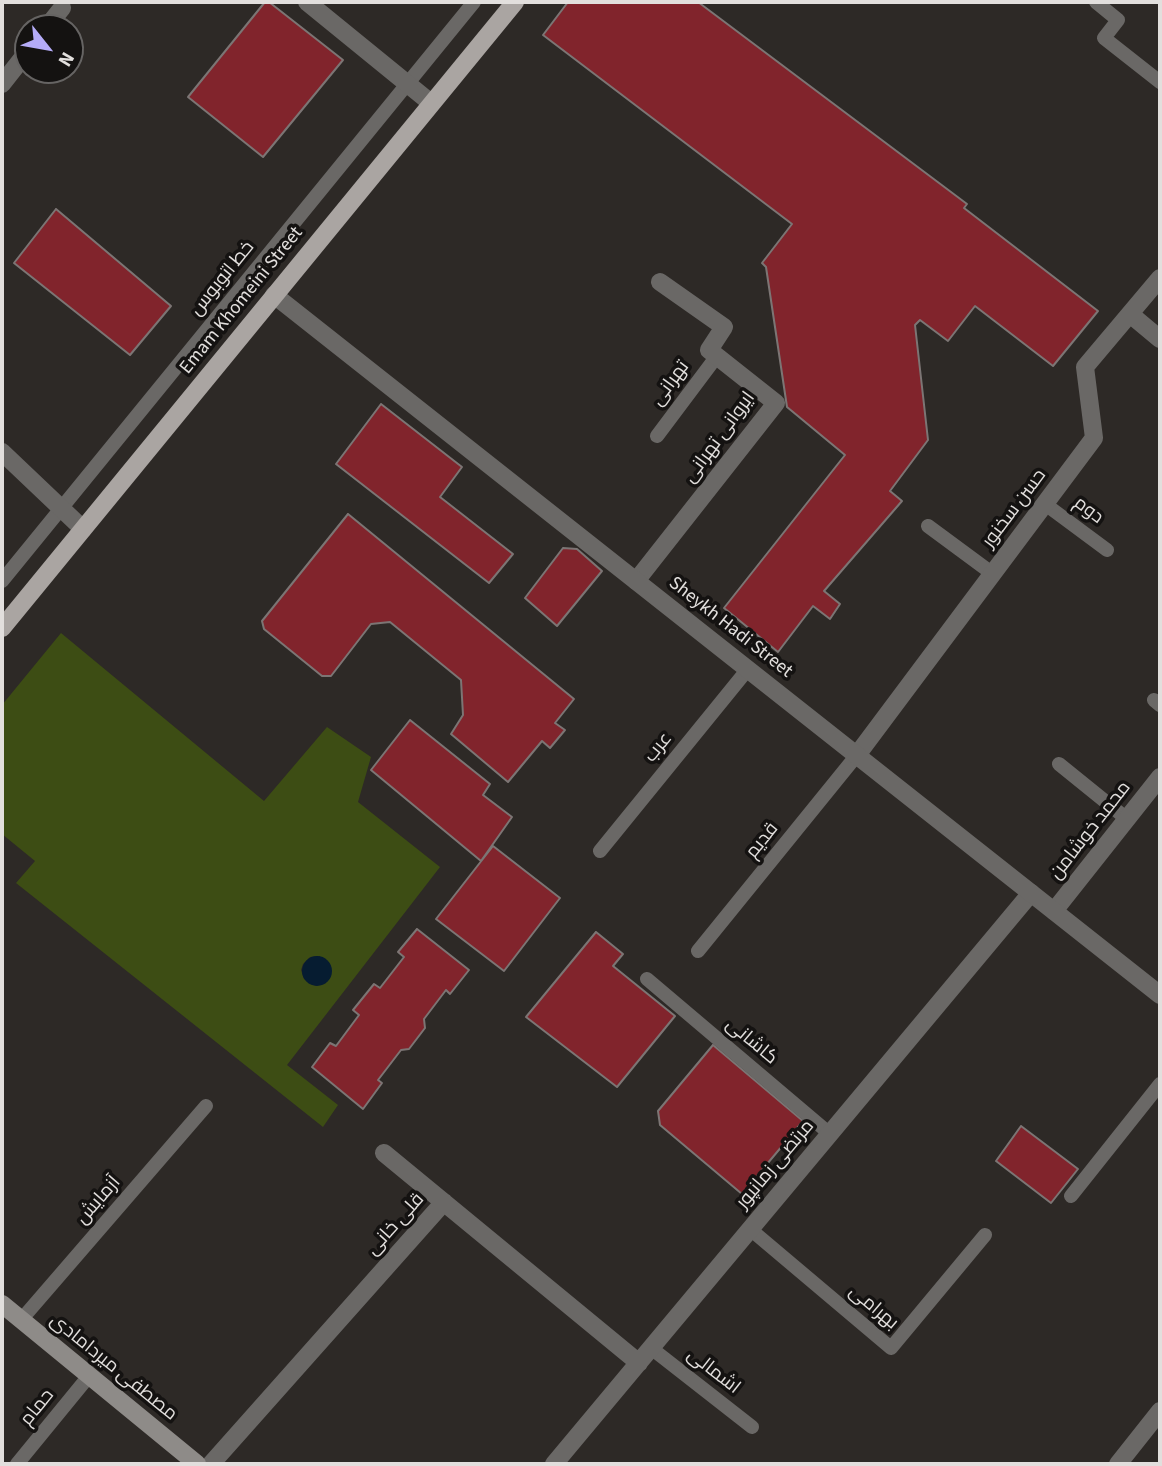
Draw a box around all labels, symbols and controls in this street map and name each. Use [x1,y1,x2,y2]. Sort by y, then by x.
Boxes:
north arrow [14,14,84,84]
text: N [51,47,81,71]
street label: Emam Khomeini Street [176,223,308,379]
street label: خط اتوبوس [186,237,260,321]
street label: تهرانی [647,357,695,411]
street label: ایروانی تهرانی [679,388,761,488]
street label: حسن سخنور [978,465,1052,553]
street label: دوم [1069,492,1107,530]
street label: Sheykh Hadi Street [663,573,797,683]
street label: عرب [640,728,678,768]
street label: محمد خوشامن [1045,777,1137,885]
street label: قدیم [742,819,784,863]
street label: کاشانی [720,1014,782,1070]
street label: مرتضی زمانپور [732,1116,820,1214]
street label: آزمایش [72,1172,126,1230]
street label: قلی خانی [362,1189,430,1261]
street label: بهرامی [844,1281,902,1335]
street label: مصطفی میردامادی [45,1310,181,1426]
street label: اشمالی [682,1344,744,1400]
street label: حمام [16,1385,60,1431]

